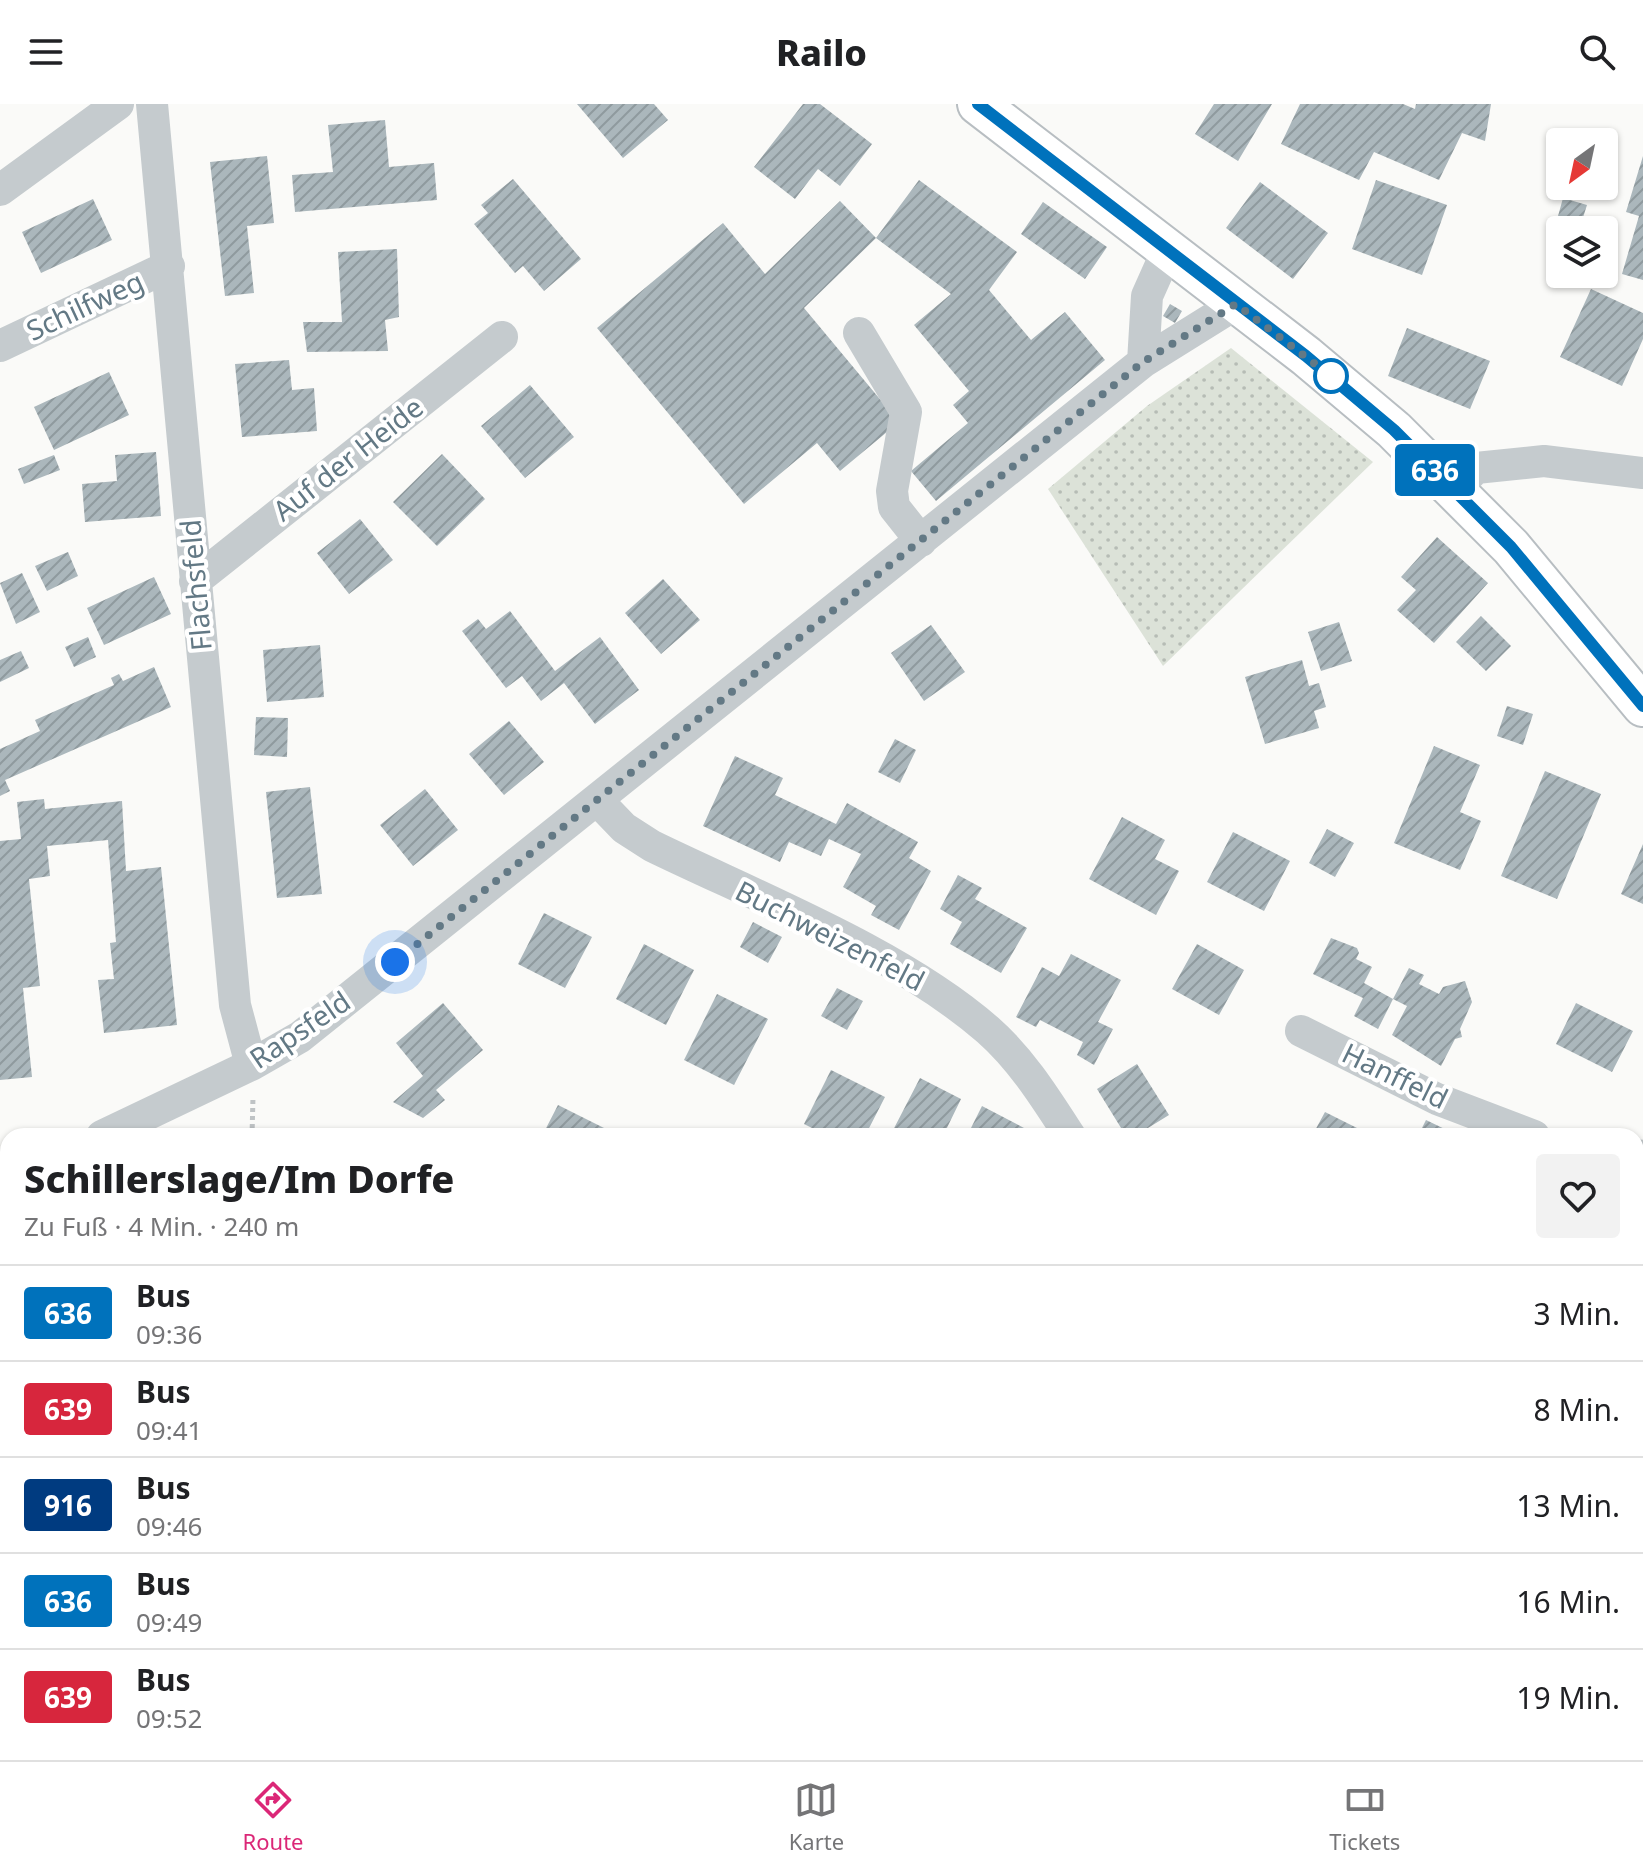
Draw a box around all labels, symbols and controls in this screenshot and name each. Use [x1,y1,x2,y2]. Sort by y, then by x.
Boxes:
text: Railo [776,28,867,77]
icon: menu [24,30,68,74]
icon: search [1575,30,1619,74]
north arrow [1546,128,1618,200]
map controls [1546,128,1618,288]
button: layers [1546,216,1618,288]
street label: Schilfweg [20,261,149,349]
unlabelled marker [1314,359,1348,393]
street label: Auf der Heide [264,388,430,529]
line badge: 636 [1389,444,1481,496]
text: 636 [1411,451,1459,489]
street label: Flachsfeld [170,518,220,652]
street label: Buchweizenfeld [729,871,931,999]
your location [375,942,415,982]
street label: Rapsfeld [242,982,357,1077]
street label: Hanffeld [1336,1033,1455,1117]
text: Schillerslage/Im Dorfe [24,1152,454,1204]
button: heart [1536,1154,1620,1238]
text: Zu Fuß · 4 Min. · 240 m [24,1208,299,1244]
text: Bus [136,1275,191,1316]
text: 3 Min. [1534,1293,1620,1334]
text: 636 [44,1294,92,1332]
text: 09:36 [136,1316,202,1352]
text: Bus [136,1371,191,1412]
text: 8 Min. [1534,1389,1620,1430]
text: 639 [44,1390,92,1428]
text: 09:41 [136,1412,202,1448]
text: Bus [136,1467,191,1508]
text: 13 Min. [1516,1485,1620,1526]
text: 916 [44,1486,92,1524]
text: 09:46 [136,1508,202,1544]
text: Bus [136,1563,191,1604]
text: 16 Min. [1516,1581,1620,1622]
text: 636 [44,1582,92,1620]
text: 09:49 [136,1604,202,1640]
text: Bus [136,1659,191,1700]
text: 19 Min. [1516,1677,1620,1718]
text: 639 [44,1678,92,1716]
text: 09:52 [136,1700,202,1736]
tab: Route [243,1778,304,1856]
tab: Karte [789,1778,844,1856]
tab: Tickets [1329,1778,1400,1856]

